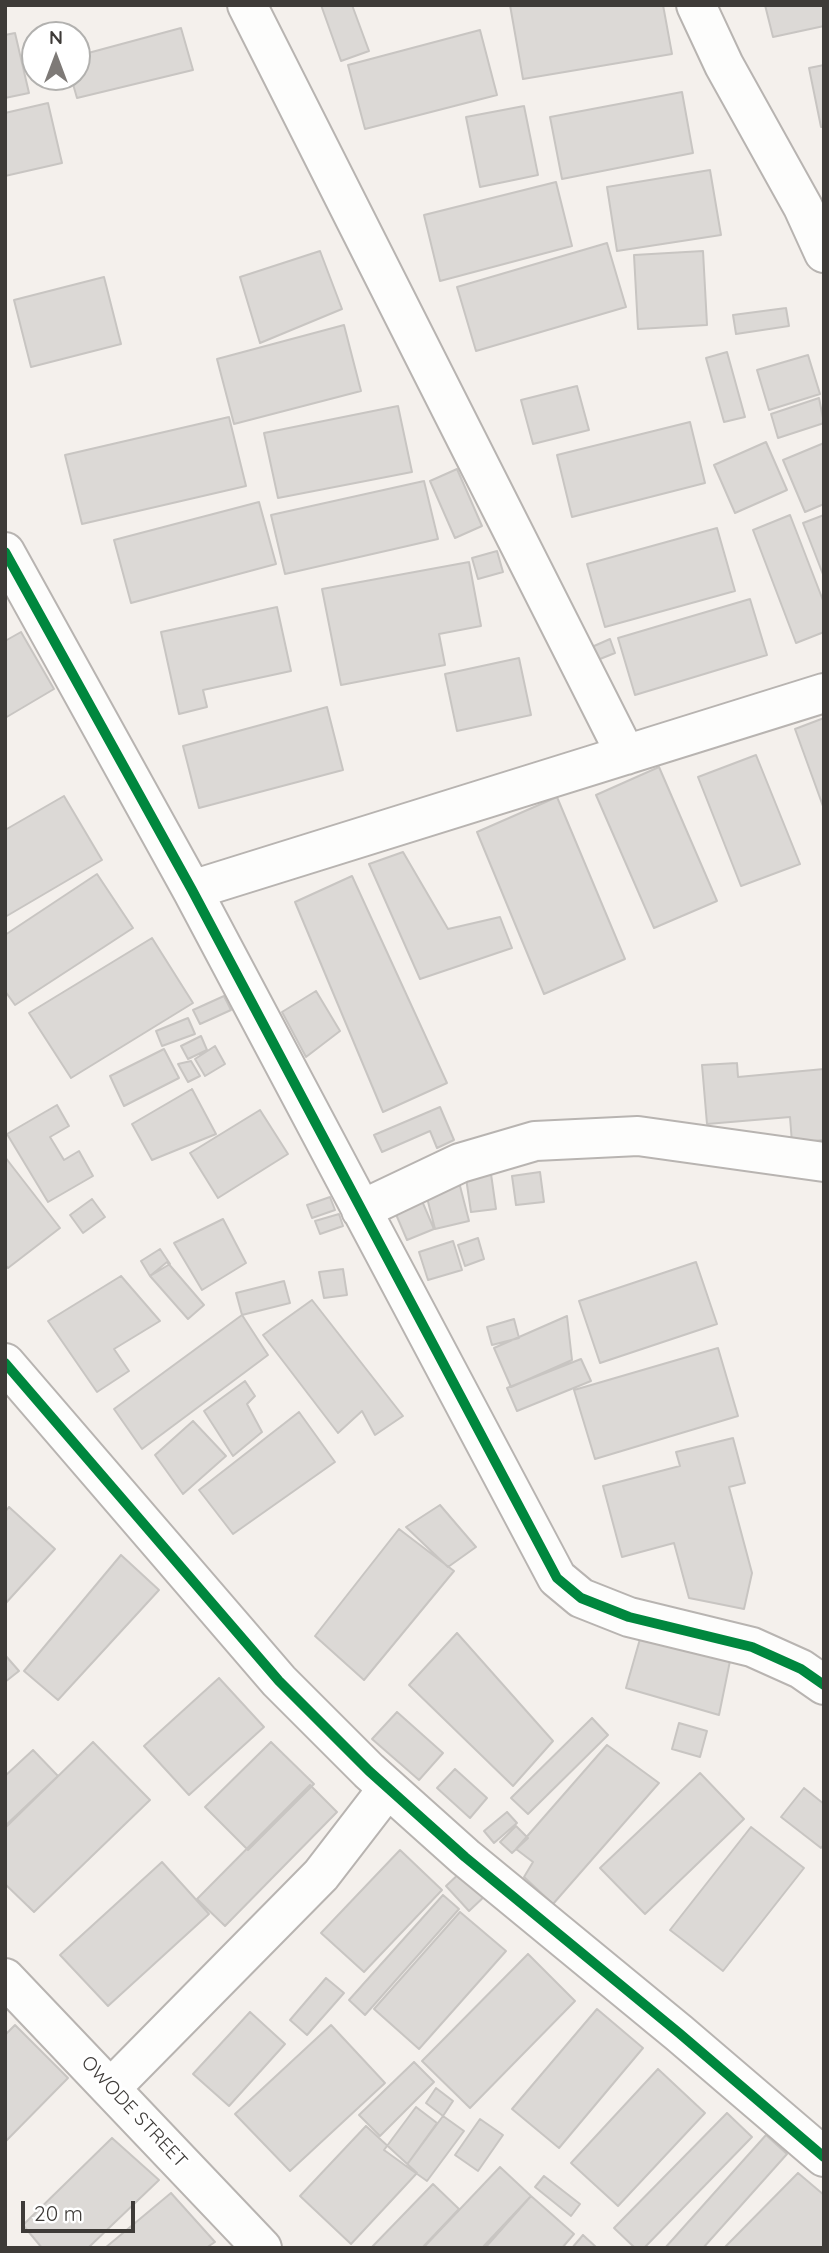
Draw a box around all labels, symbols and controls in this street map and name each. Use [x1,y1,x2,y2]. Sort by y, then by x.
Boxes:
north arrow [21,21,91,91]
text: N [49,25,63,49]
street label: OWODE STREET [76,2051,192,2173]
scale bar [24,2186,138,2230]
text: 20 m [34,2200,83,2226]

